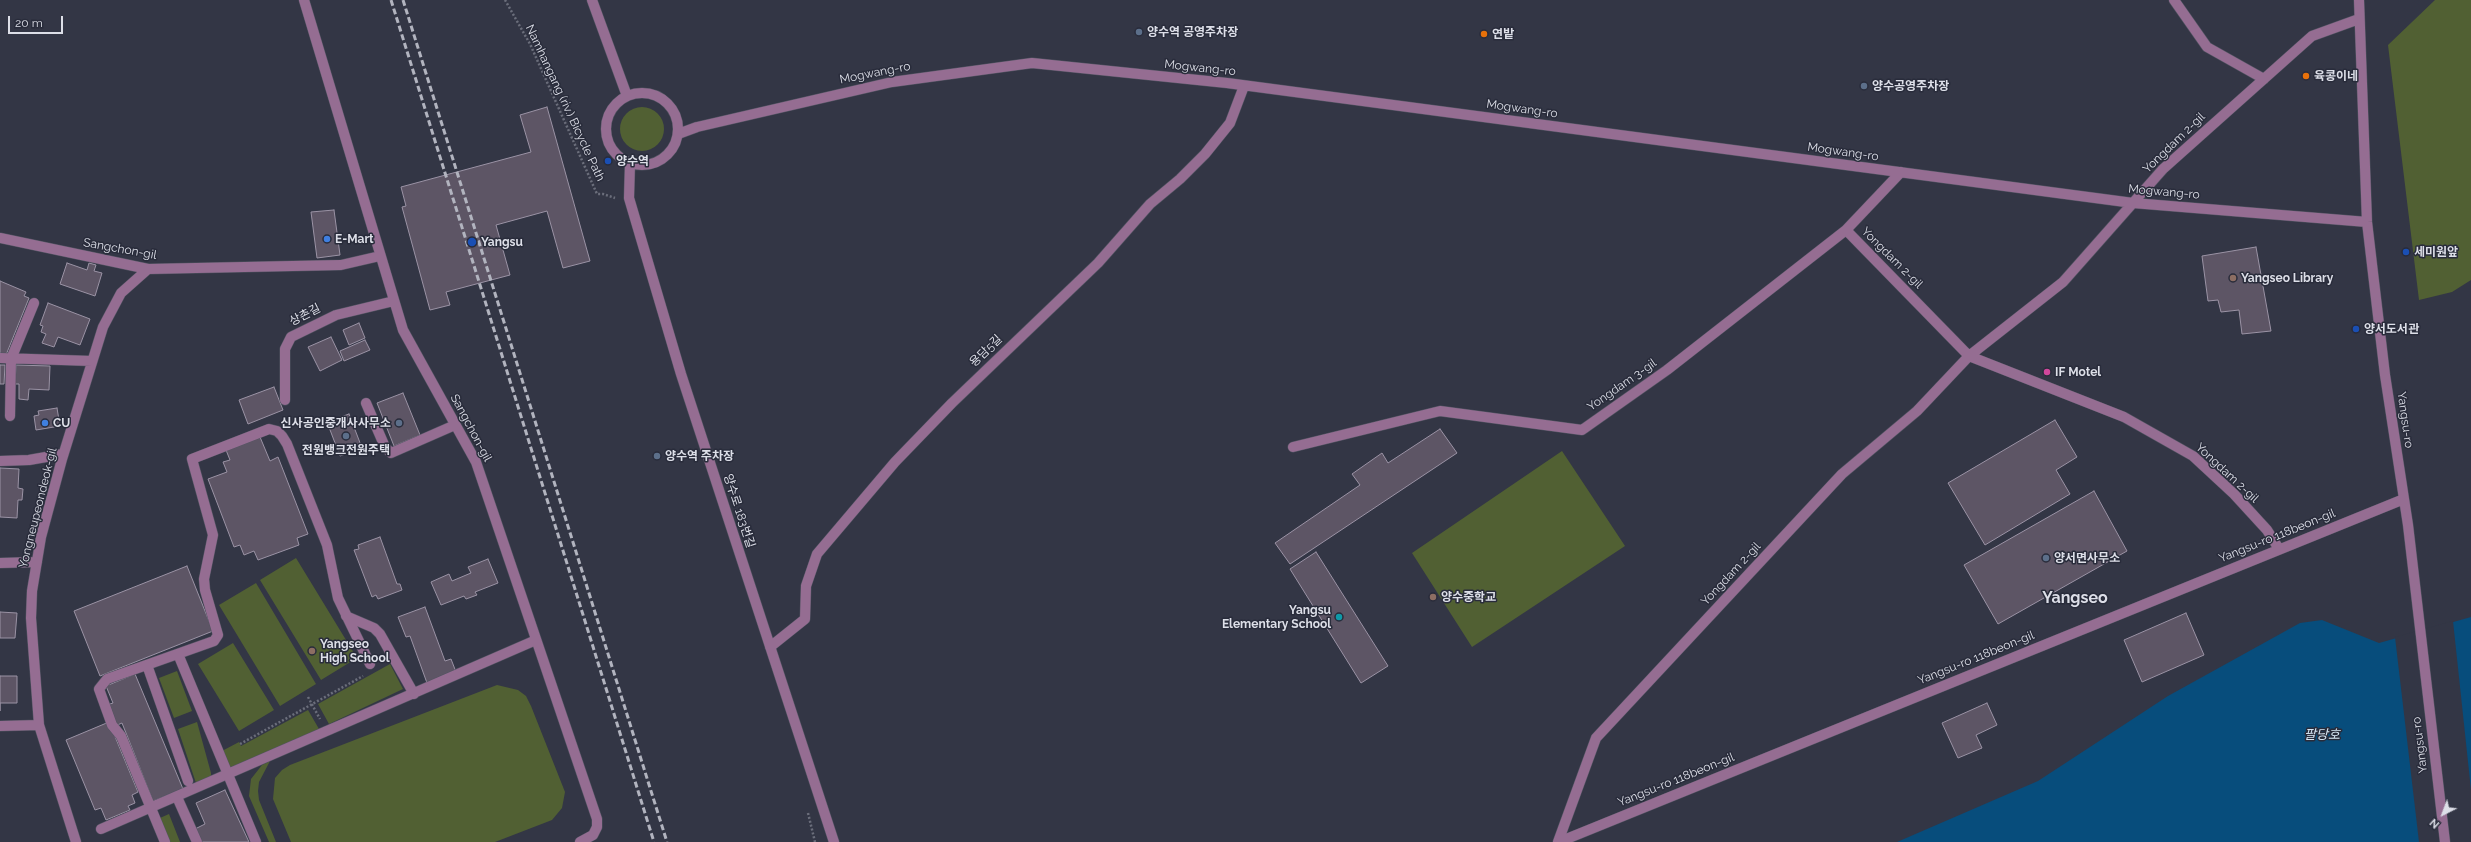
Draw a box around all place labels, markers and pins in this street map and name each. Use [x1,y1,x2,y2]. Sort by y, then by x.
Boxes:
place label: 양수역 공영주차장 [1147,25,1238,39]
marker: 양수역 공영주차장 [1134,27,1144,37]
place label: 연밭 [1492,27,1514,41]
marker: 연밭 [1479,29,1489,39]
place label: 육콩이네 [2314,69,2358,83]
marker: 육콩이네 [2301,71,2311,81]
place label: 양수공영주차장 [1872,79,1949,93]
marker: 양수공영주차장 [1859,81,1869,91]
place label: 양수역 [616,154,649,168]
marker: 양수역 [603,156,613,166]
place label: E-Mart [335,232,374,246]
marker: E-Mart [322,234,332,244]
place label: Yangsu [481,235,523,249]
marker: Yangsu [466,236,478,248]
place label: 세미원앞 [2414,245,2458,259]
marker: 세미원앞 [2401,247,2411,257]
place label: Yangseo Library [2241,271,2333,285]
marker: Yangseo Library [2228,273,2238,283]
place label: 양서도서관 [2364,322,2419,336]
marker: 양서도서관 [2351,324,2361,334]
place label: IF Motel [2055,365,2101,379]
marker: IF Motel [2042,367,2052,377]
place label: CU [53,416,70,430]
place label: 신사공인중개사사무소 [281,416,391,430]
marker: CU [40,418,50,428]
marker: 신사공인중개사사무소 [394,418,404,428]
marker: 전원뱅크전원주택 [341,431,351,441]
place label: 전원뱅크전원주택 [302,443,390,457]
place label: 양수역 주차장 [665,449,734,463]
marker: 양수역 주차장 [652,451,662,461]
place label: 양서면사무소 [2054,551,2120,565]
marker: 양서면사무소 [2041,553,2051,563]
place label: 양수중학교 [1441,590,1496,604]
marker: 양수중학교 [1428,592,1438,602]
place label: Yangsu Elementary School [1222,603,1331,631]
marker: Yangsu Elementary School [1334,612,1344,622]
place label: Yangseo High School [320,637,389,665]
marker: Yangseo High School [307,646,317,656]

